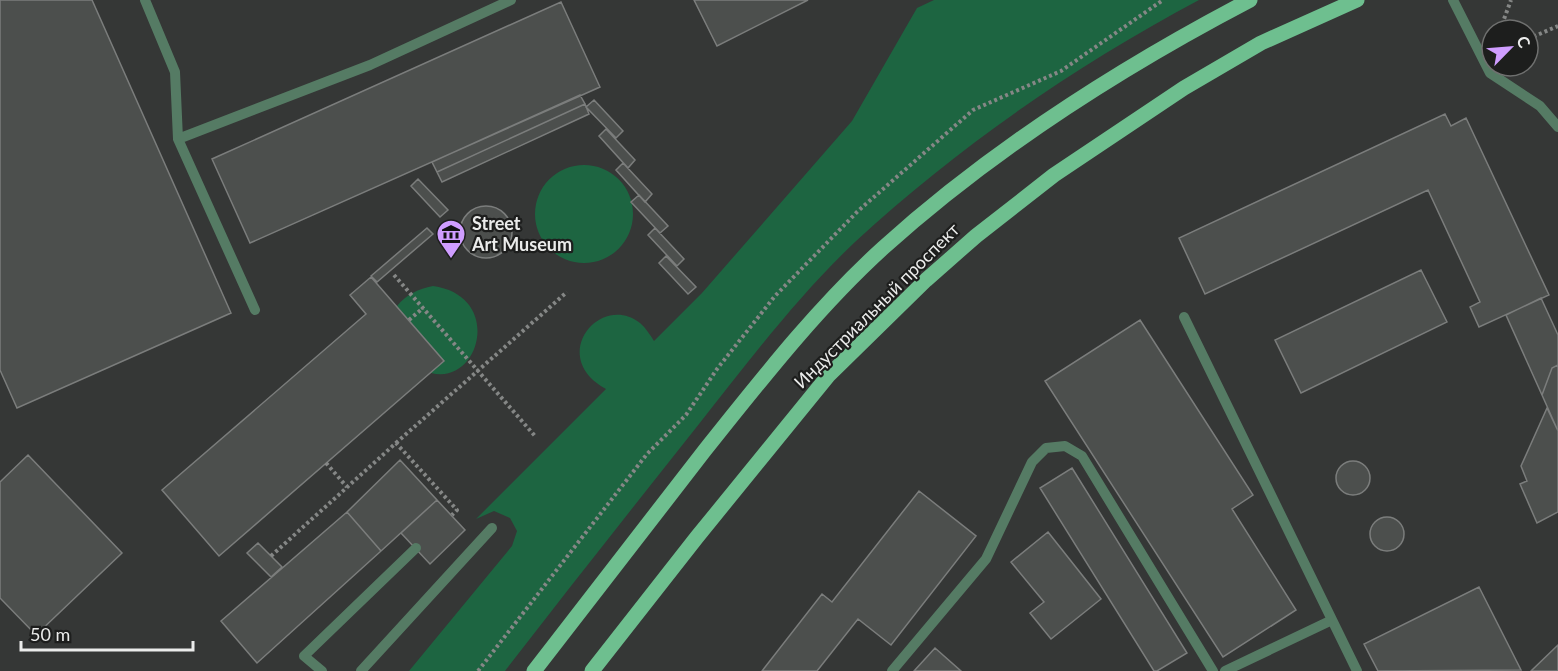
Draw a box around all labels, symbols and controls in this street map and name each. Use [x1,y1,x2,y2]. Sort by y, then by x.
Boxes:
north arrow [1480,18,1540,78]
text: С [1513,33,1535,51]
place label: Street Art Museum [471,212,572,255]
museum icon: Street Art Museum [435,218,467,260]
street label: Индустриальный проспект [789,218,964,393]
scale bar [21,614,194,652]
text: 50 m [30,623,70,645]

